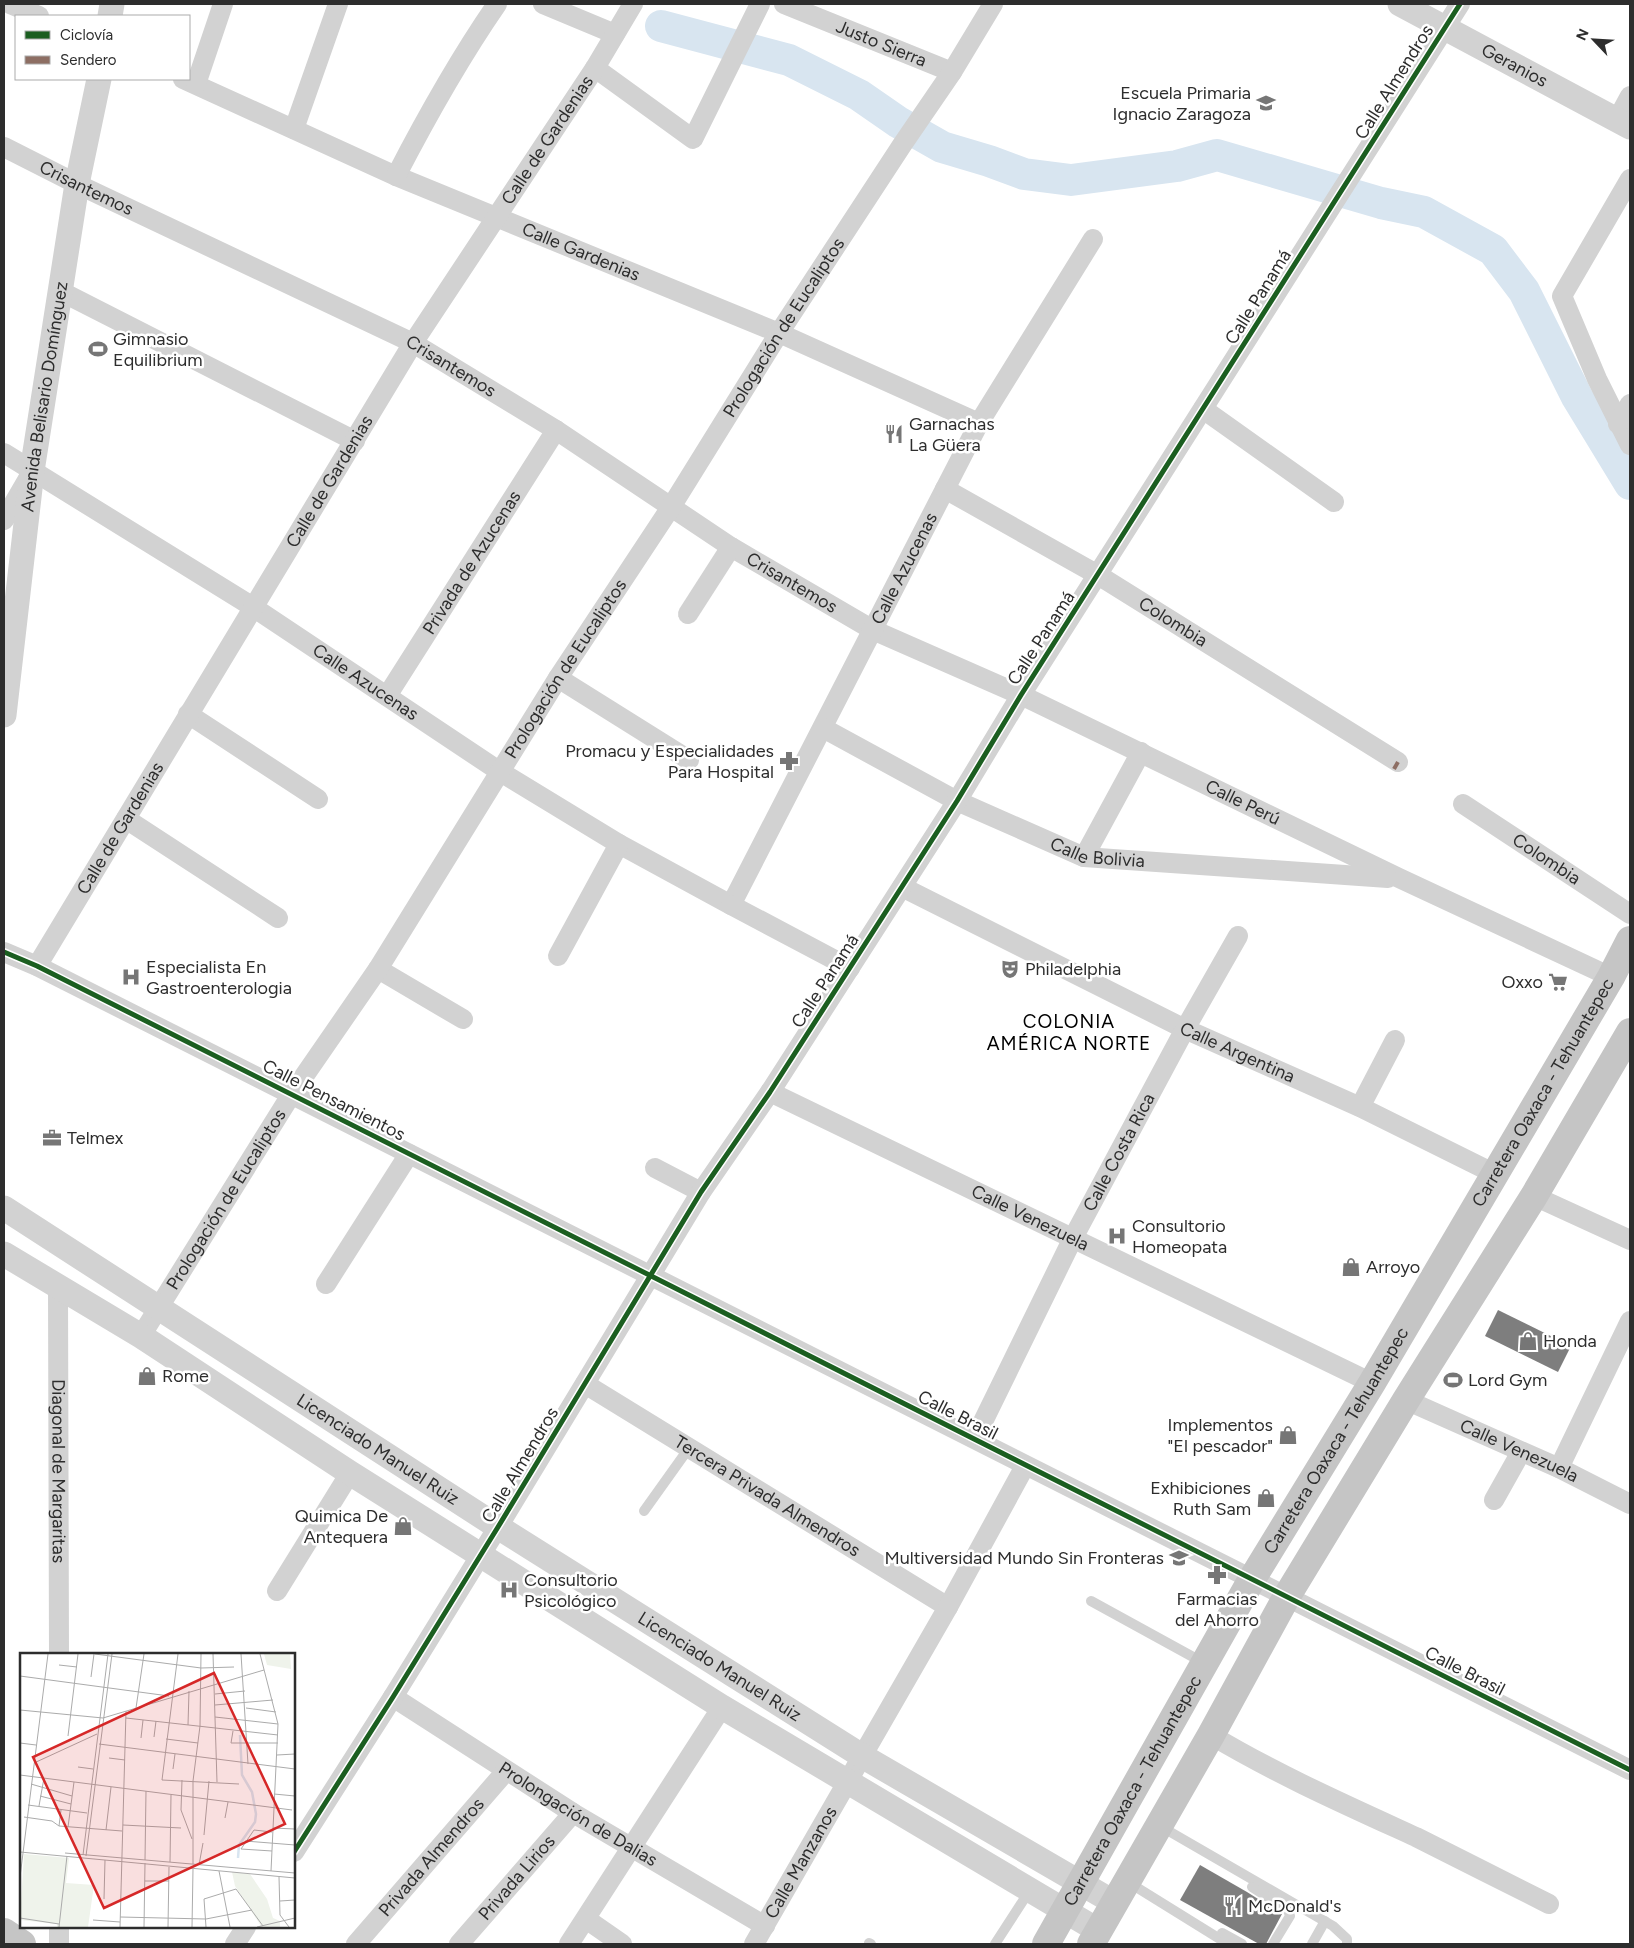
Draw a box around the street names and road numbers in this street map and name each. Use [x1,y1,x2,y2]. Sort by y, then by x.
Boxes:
street label: Justo Sierra [833,15,930,72]
street label: Calle Almendros [1350,21,1438,143]
street label: Geranios [1478,39,1552,92]
street label: Calle de Gardenias [497,71,598,209]
street label: Crisantemos [36,156,137,220]
street label: Calle Gardenias [519,218,643,286]
street label: Prologación de Eucaliptos [718,234,849,422]
street label: Calle Panamá [1220,246,1296,348]
street label: Avenida Belisario Domínguez [16,280,73,513]
street label: Crisantemos [402,330,500,402]
street label: Calle de Gardenias [281,411,378,551]
street label: Privada de Azucenas [418,487,526,639]
street label: Calle Azucenas [866,509,942,628]
street label: Crisantemos [742,547,841,618]
street label: Prologación de Eucaliptos [500,575,631,763]
street label: Calle Panamá [1003,587,1079,689]
street label: Colombia [1135,592,1212,652]
street label: Calle Azucenas [308,639,423,725]
street label: Calle de Gardenias [72,758,168,898]
street label: Calle Perú [1202,775,1284,830]
street label: Colombia [1508,829,1585,889]
street label: Calle Bolivia [1047,833,1146,872]
street label: Calle Panamá [787,930,863,1032]
street label: Carretera Oaxaca - Tehuantepec [1467,974,1619,1211]
street label: Calle Argentina [1177,1017,1298,1088]
street label: Calle Pensamientos [259,1055,409,1145]
street label: Calle Costa Rica [1078,1089,1160,1215]
street label: Prologación de Eucaliptos [162,1105,291,1294]
street label: Calle Venezuela [968,1180,1092,1255]
street label: Carretera Oaxaca - Tehuantepec [1259,1323,1413,1558]
street label: Diagonal de Margaritas [47,1379,70,1563]
street label: Calle Brasil [914,1385,1002,1445]
street label: Licenciado Manuel Ruiz [293,1389,463,1510]
street label: Calle Almendros [477,1403,563,1527]
street label: Calle Venezuela [1456,1414,1582,1487]
street label: Tercera Privada Almendros [670,1431,864,1561]
street label: Licenciado Manuel Ruiz [634,1607,806,1726]
street label: Calle Brasil [1421,1641,1509,1701]
street label: Carretera Oaxaca - Tehuantepec [1059,1671,1206,1910]
street label: Prolongación de Dalias [495,1757,661,1871]
street label: Privada Almendros [374,1793,489,1921]
street label: Calle Manzanos [760,1803,842,1923]
street label: Privada Lirios [474,1830,560,1925]

